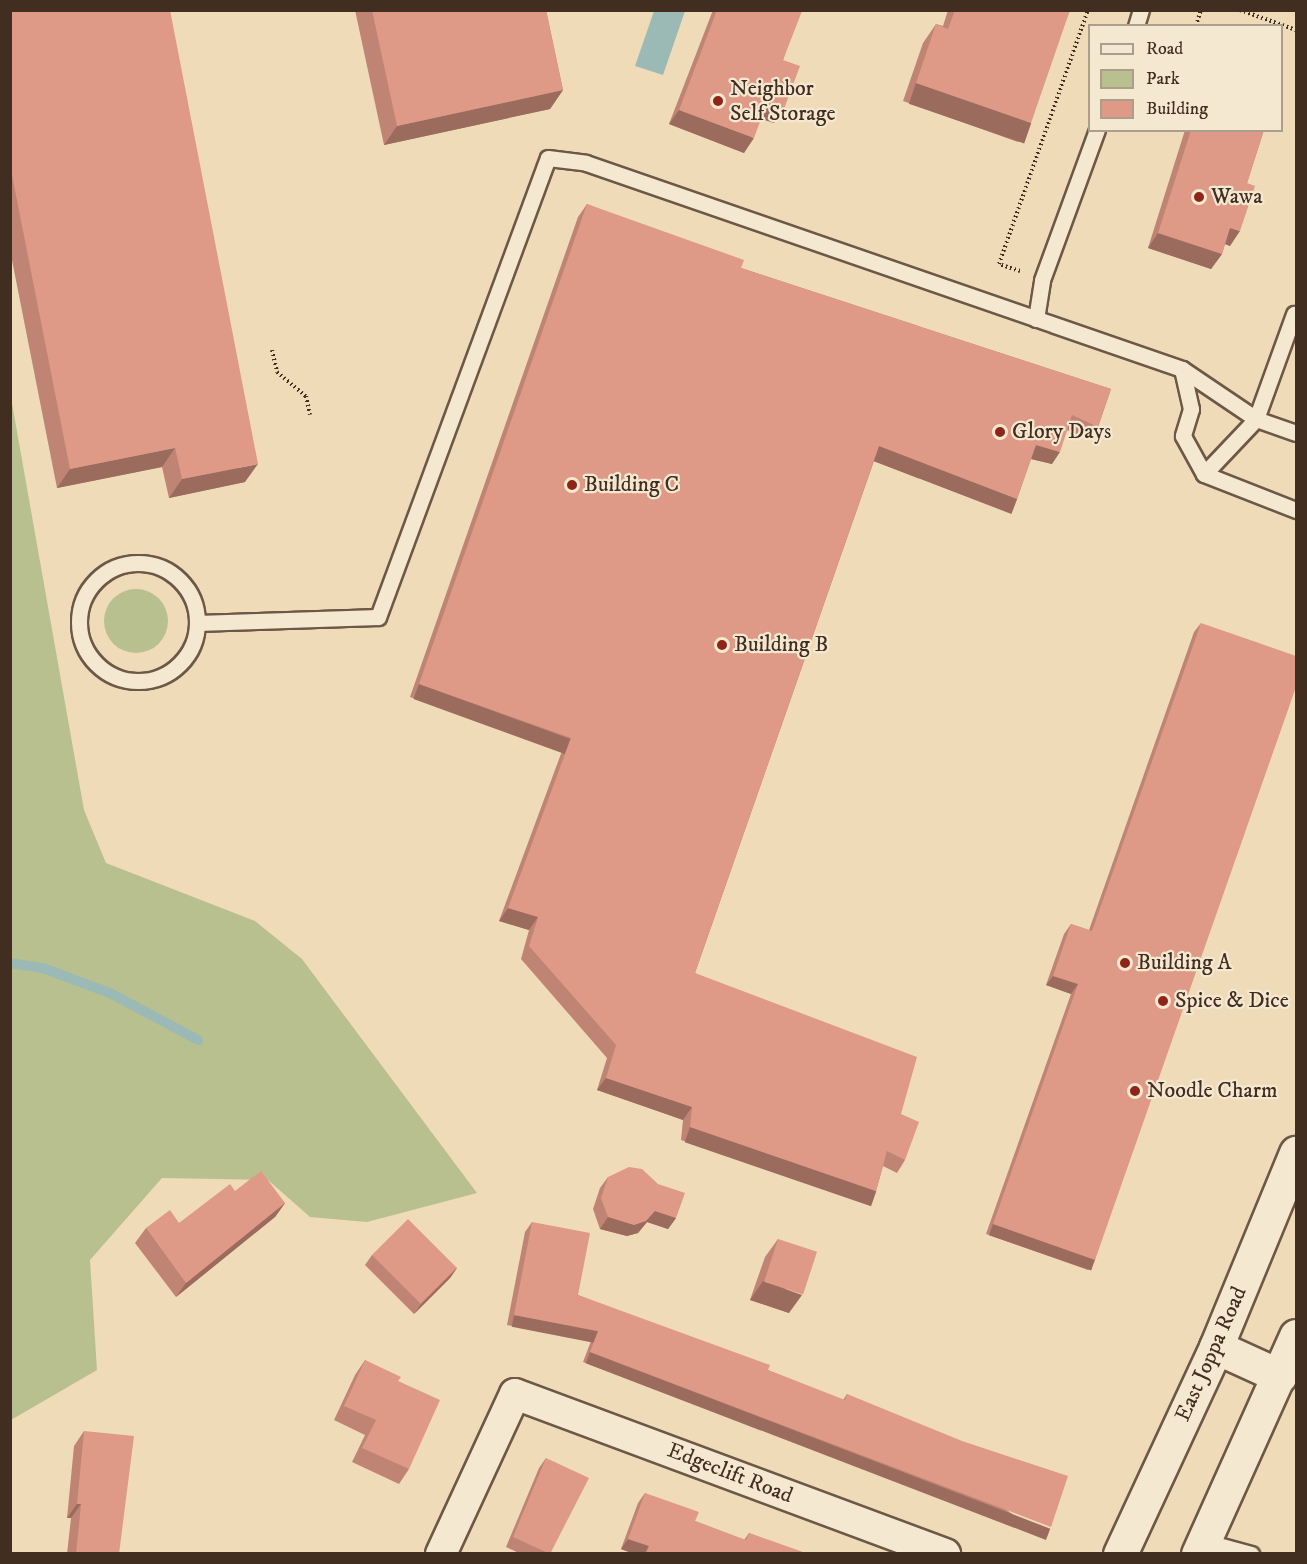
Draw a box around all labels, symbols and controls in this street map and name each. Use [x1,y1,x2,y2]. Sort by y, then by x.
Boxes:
legend [1088,24,1283,132]
text: Road [1146,38,1183,60]
text: Park [1146,68,1180,90]
place label: Neighbor Self Storage [730,75,836,126]
marker: Neighbor Self Storage [711,94,725,108]
text: Building [1146,98,1208,120]
place label: Wawa [1211,184,1262,210]
marker: Wawa [1192,190,1206,204]
place label: Glory Days [1012,419,1111,445]
marker: Glory Days [993,425,1007,439]
place label: Building C [584,472,679,498]
marker: Building C [565,478,579,492]
place label: Building B [734,632,828,658]
marker: Building B [715,638,729,652]
place label: Building A [1137,950,1231,976]
marker: Building A [1118,956,1132,970]
place label: Spice & Dice [1175,988,1289,1014]
marker: Spice & Dice [1156,994,1170,1008]
place label: Noodle Charm [1147,1078,1278,1104]
marker: Noodle Charm [1128,1084,1142,1098]
street label: East Joppa Road [1169,1282,1253,1426]
street label: Edgeclift Road [663,1437,797,1509]

